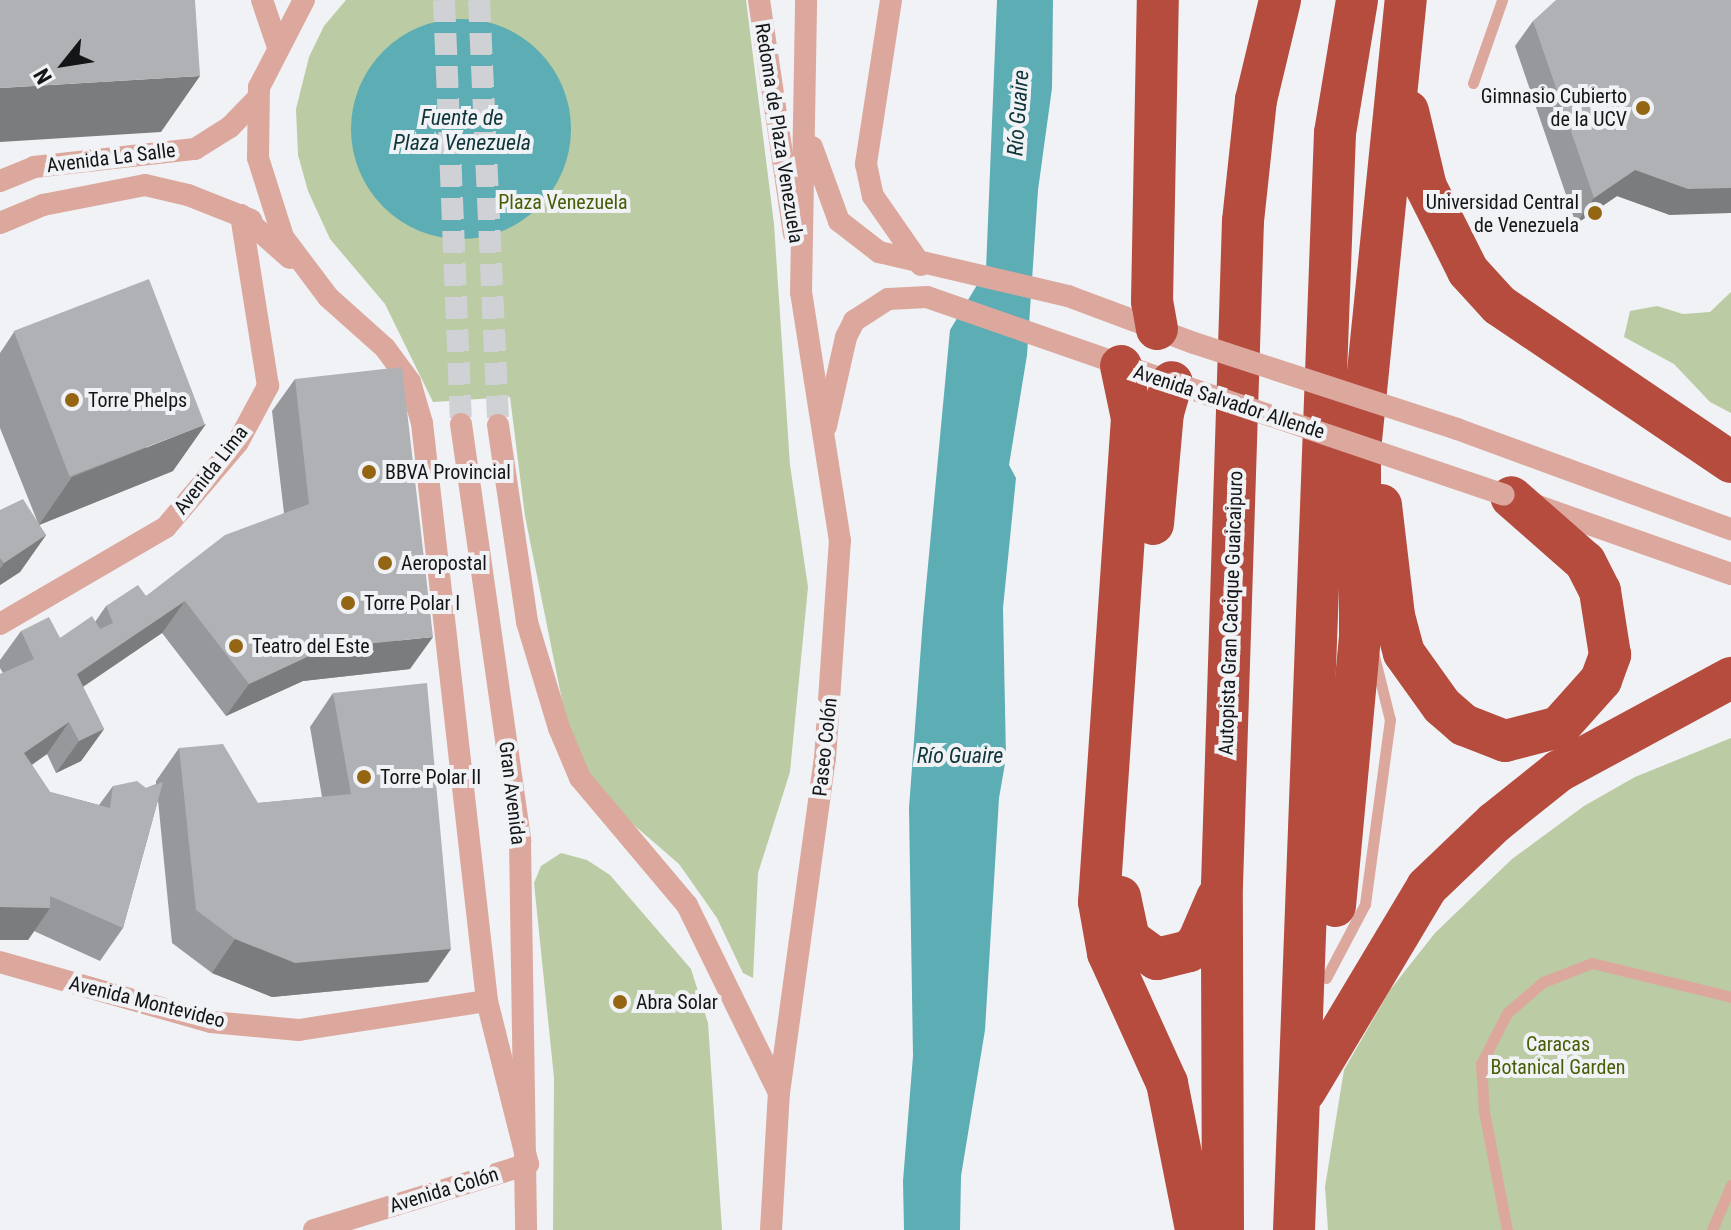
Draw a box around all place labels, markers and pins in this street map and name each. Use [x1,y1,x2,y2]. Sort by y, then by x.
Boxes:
place label: Gimnasio Cubierto de la UCV [1481,84,1627,131]
marker: Gimnasio Cubierto de la UCV [1634,99,1652,117]
place label: Universidad Central de Venezuela [1426,190,1579,237]
marker: Universidad Central de Venezuela [1586,204,1604,222]
place label: Torre Phelps [88,388,187,412]
marker: Torre Phelps [63,391,81,409]
place label: BBVA Provincial [385,460,511,484]
marker: BBVA Provincial [360,463,378,481]
place label: Aeropostal [401,551,487,575]
marker: Aeropostal [376,554,394,572]
place label: Torre Polar I [364,591,460,615]
marker: Torre Polar I [339,594,357,612]
place label: Teatro del Este [252,634,370,658]
marker: Teatro del Este [227,637,245,655]
place label: Torre Polar II [380,765,481,789]
marker: Torre Polar II [355,768,373,786]
place label: Abra Solar [636,990,718,1014]
marker: Abra Solar [611,993,629,1011]

